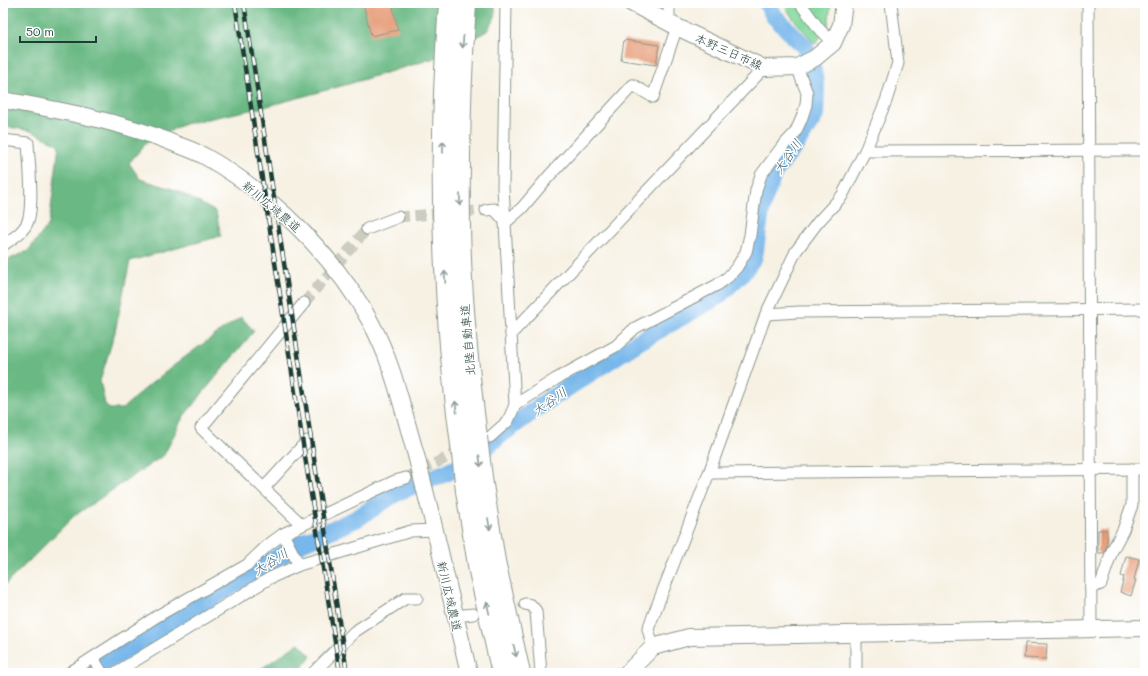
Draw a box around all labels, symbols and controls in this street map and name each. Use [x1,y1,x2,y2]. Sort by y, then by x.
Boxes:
scale bar [20,18,96,44]
text: 50 m [26,23,54,39]
street label: 本野三日市線 [693,29,765,73]
one-way arrow [460,35,467,48]
water label: 大谷川 [769,135,805,177]
one-way arrow [439,141,447,154]
street label: 新川広域農道 [239,177,305,235]
one-way arrow [456,193,464,206]
one-way arrow [442,271,449,284]
street label: 北陸自動車道 [456,303,478,377]
water label: 大谷川 [528,383,570,419]
one-way arrow [452,401,460,414]
one-way arrow [476,454,483,467]
one-way arrow [485,517,493,530]
water label: 大谷川 [249,543,291,579]
street label: 新川広域農道 [434,559,466,633]
one-way arrow [483,601,491,614]
one-way arrow [511,644,519,657]

